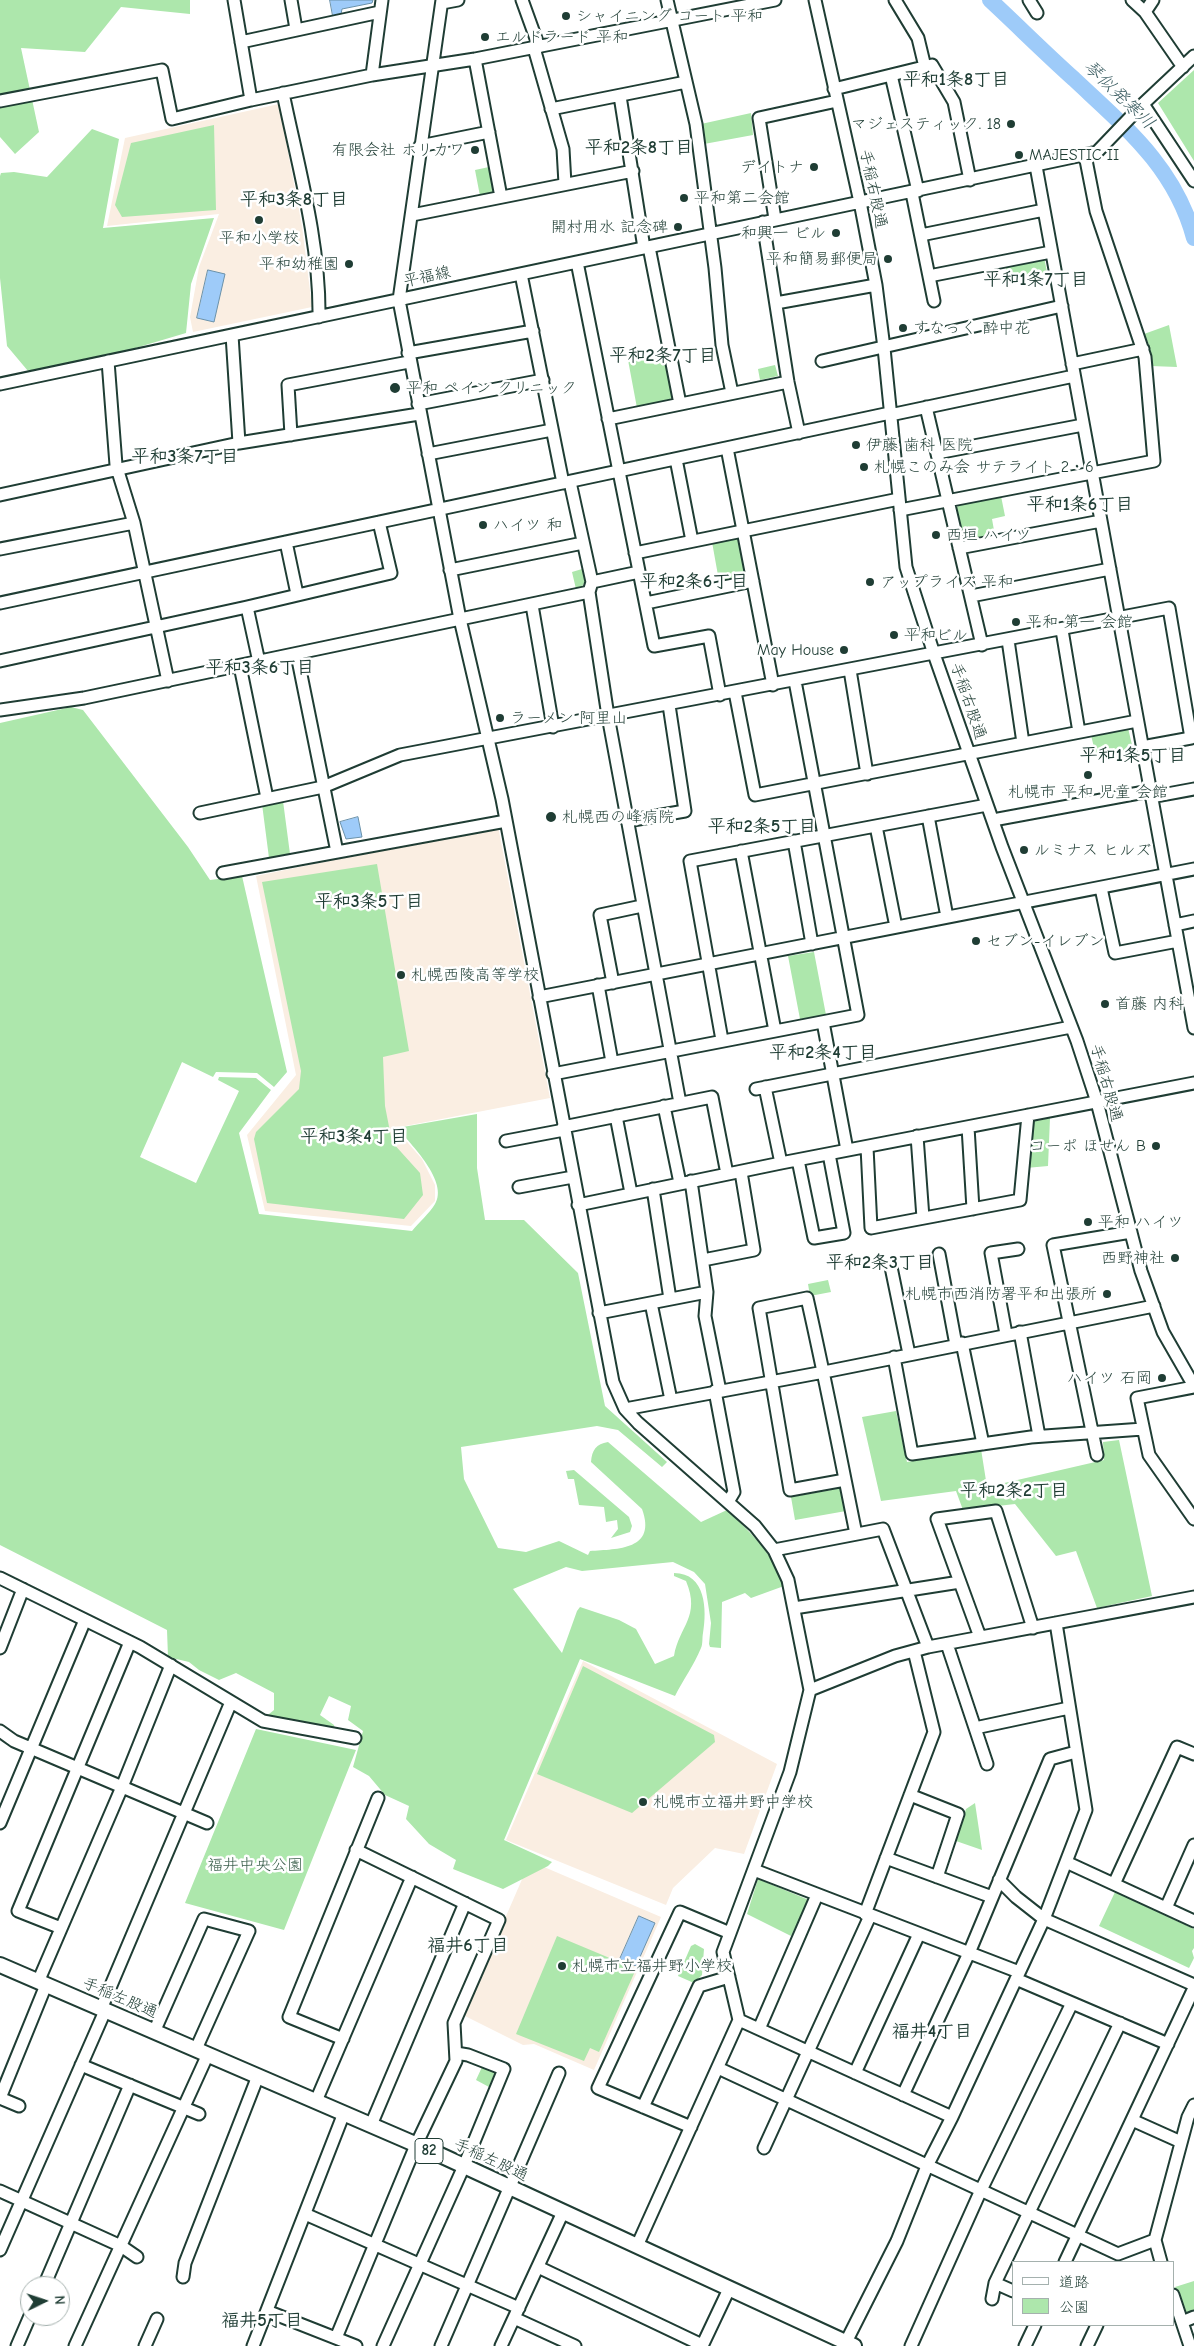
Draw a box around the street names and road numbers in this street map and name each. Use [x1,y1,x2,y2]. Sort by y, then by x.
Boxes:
street label: 手稲右股通 [855,148,891,230]
street label: 平福線 [402,263,452,291]
street label: 手稲右股通 [946,660,990,742]
street label: 手稲右股通 [1086,1042,1126,1124]
street label: 手稲左股通 [79,1974,161,2022]
street label: 手稲左股通 [451,2134,531,2186]
road number: 82 [415,2138,443,2164]

